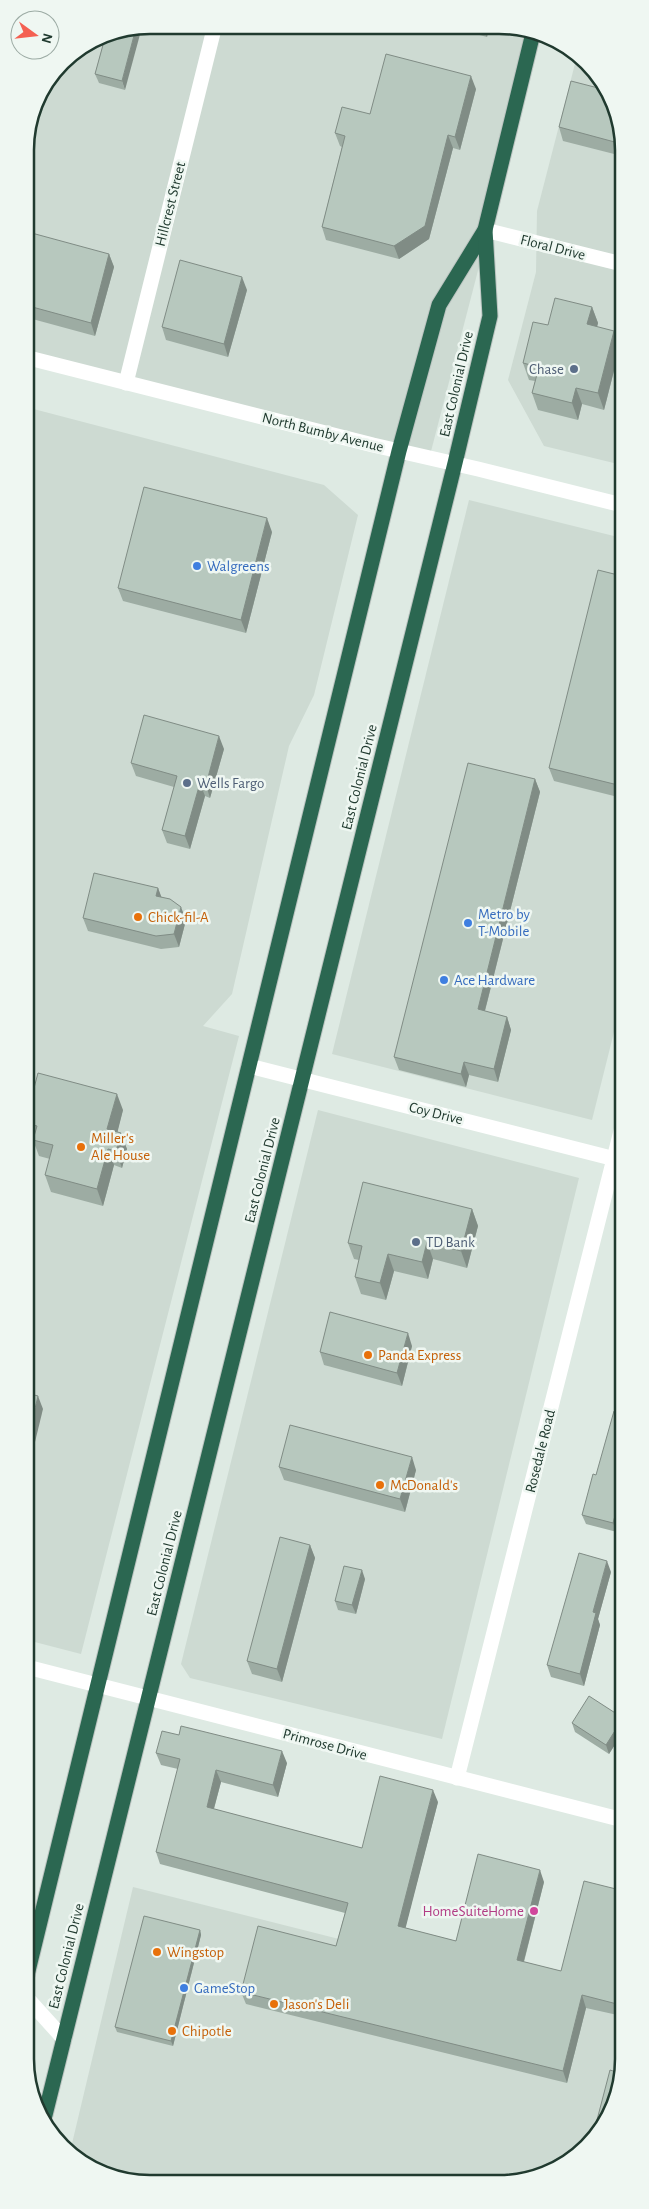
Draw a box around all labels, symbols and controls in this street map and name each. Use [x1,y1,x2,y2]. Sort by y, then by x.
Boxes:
north arrow [10,10,60,60]
text: N [39,32,55,45]
street label: Hillcrest Street [153,160,188,248]
street label: Floral Drive [519,232,587,263]
street label: East Colonial Drive [437,330,476,438]
place label: Chase [529,362,564,377]
marker: Chase [568,363,580,375]
street label: North Bumby Avenue [261,410,385,455]
place label: Walgreens [207,559,269,574]
marker: Walgreens [191,560,203,572]
street label: East Colonial Drive [339,723,380,831]
place label: Wells Fargo [197,776,264,791]
marker: Wells Fargo [181,777,193,789]
place label: Metro by T-Mobile [478,907,530,939]
place label: Chick-fil-A [148,910,209,925]
marker: Chick-fil-A [132,911,144,923]
marker: Metro by T-Mobile [462,917,474,929]
place label: Ace Hardware [454,973,535,988]
marker: Ace Hardware [438,974,450,986]
street label: Coy Drive [408,1100,464,1127]
street label: East Colonial Drive [242,1116,283,1224]
place label: Miller's Ale House [91,1131,150,1163]
marker: Miller's Ale House [75,1141,87,1153]
place label: TD Bank [426,1235,475,1250]
marker: TD Bank [410,1236,422,1248]
place label: Panda Express [378,1348,461,1363]
marker: Panda Express [362,1349,374,1361]
street label: Rosedale Road [523,1408,558,1494]
place label: McDonald's [390,1478,458,1493]
marker: McDonald's [374,1479,386,1491]
street label: East Colonial Drive [144,1509,185,1617]
street label: Primrose Drive [281,1726,369,1763]
street label: East Colonial Drive [46,1902,87,2010]
place label: HomeSuiteHome [422,1904,524,1919]
marker: HomeSuiteHome [528,1905,540,1917]
place label: Wingstop [167,1945,224,1960]
marker: Wingstop [151,1946,163,1958]
place label: GameStop [194,1981,255,1996]
marker: GameStop [178,1982,190,1994]
place label: Jason's Deli [284,1997,349,2012]
marker: Jason's Deli [268,1998,280,2010]
place label: Chipotle [182,2024,232,2039]
marker: Chipotle [166,2025,178,2037]

